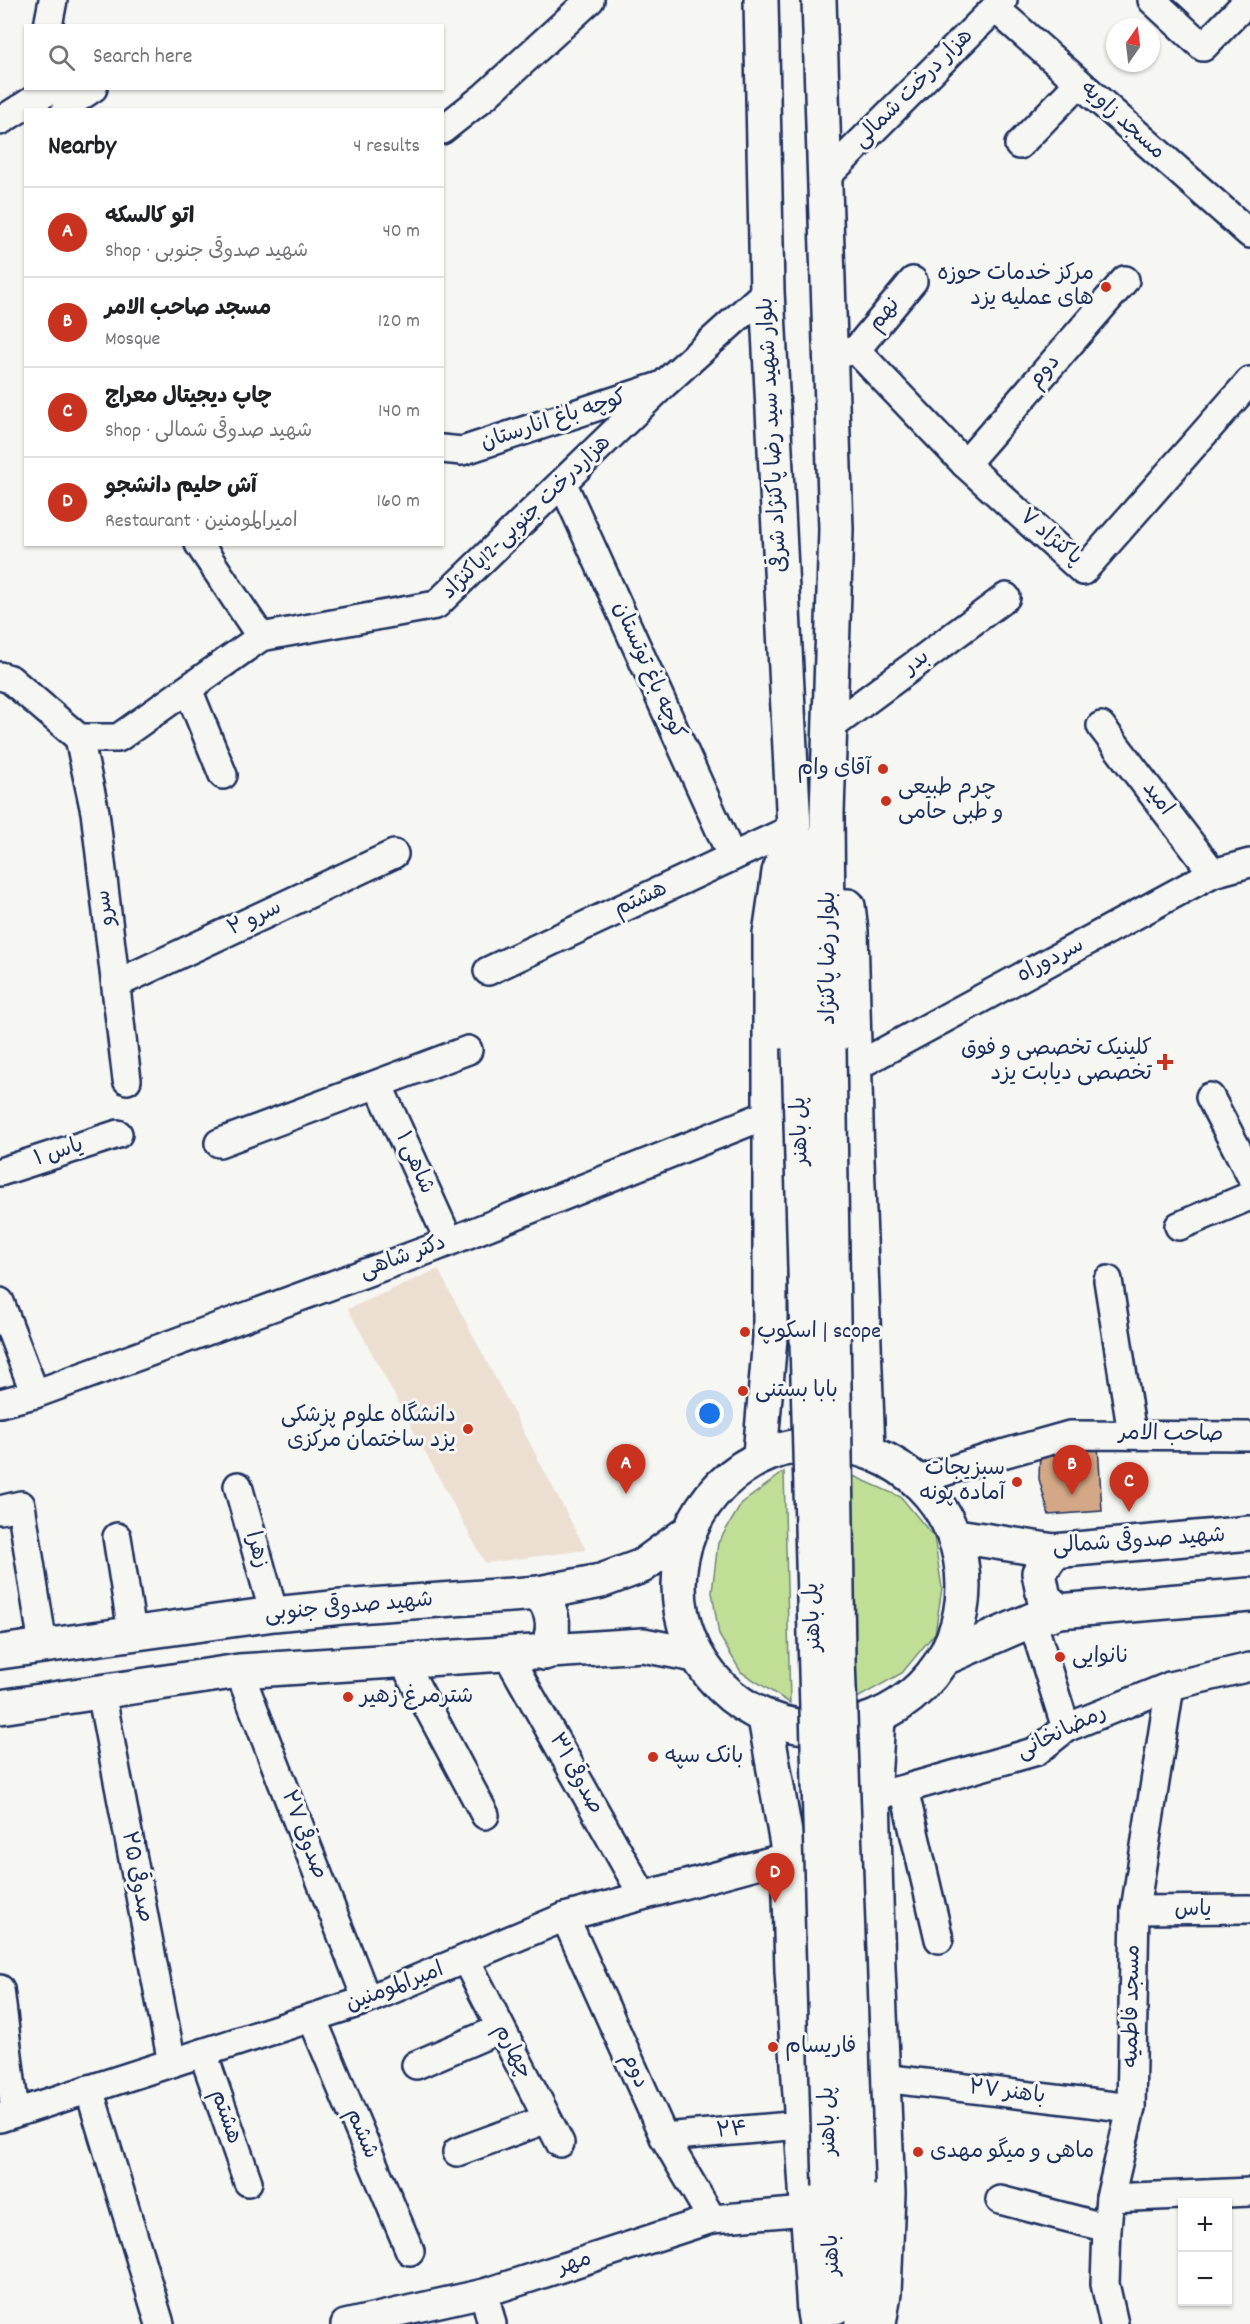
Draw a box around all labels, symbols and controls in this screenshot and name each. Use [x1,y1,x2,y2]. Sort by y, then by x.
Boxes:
north arrow [1106,18,1160,72]
street label: هزار درخت شمالی [847,22,981,156]
search box [24,24,444,90]
icon: search [45,41,78,74]
text: Search here [93,42,192,73]
street label: مسجد زاویه [1073,74,1171,168]
text: Nearby [48,129,116,166]
text: 4 results [353,133,420,161]
text: اتو کالسکه [105,202,194,233]
text: A [62,218,73,246]
text: 40 m [382,218,420,246]
text: Shop · شهید صدوقی جنوبی [105,238,308,266]
place label: مرکز خدمات حوزه های عملیه یزد [937,259,1094,315]
marker: مرکز خدمات حوزه های عملیه یزد [1099,280,1113,294]
street label: نهم [862,291,908,339]
text: مسجد صاحب الامر [105,294,271,325]
street label: بلوار شهید سید رضا پاکنژاد شرقی [750,297,797,573]
text: B [63,308,72,336]
text: 120 m [378,308,420,336]
text: Mosque [105,326,160,354]
street label: دوم [1022,348,1068,396]
text: چاپ دیجیتال معراج [105,382,272,413]
street label: کوچه باغ انارستان [477,383,631,459]
text: C [63,398,72,426]
text: 140 m [378,398,420,426]
text: Shop · شهید صدوقی شمالی [105,418,312,446]
street label: هزاردرخت جنوبی-12پاکنژاد [435,429,619,607]
text: آش حلیم دانشجو [105,472,257,503]
text: D [62,488,73,516]
text: 160 m [377,488,420,516]
street label: پاکنژاد ۷ [1012,502,1088,574]
text: Restaurant · امیرالمومنین [105,508,298,536]
street label: کوچه باغ توتستان [604,597,692,745]
street label: بدر [896,643,937,684]
place label: آقای وام [797,754,873,785]
marker: آقای وام [876,762,890,776]
place label: چرم طبیعی و طبی حامی [898,773,1003,829]
street label: امید [1134,775,1180,823]
marker: چرم طبیعی و طبی حامی [879,794,893,808]
street label: هشتم [609,874,673,926]
street label: سرو [88,888,124,929]
street label: بلوار رضا پاکنژاد [814,891,845,1025]
street label: سرو ۲ [223,893,287,945]
street label: سردوراه [1012,930,1090,992]
place label: کلینیک تخصصی و فوق تخصصی دیابت یزد [961,1034,1153,1090]
marker: کلینیک تخصصی و فوق تخصصی دیابت یزد [1156,1053,1174,1071]
street label: پل باهنر [784,1096,818,1168]
street label: شاهی ۱ [387,1127,441,1199]
street label: یاس ۱ [30,1131,88,1175]
street label: دکتر شاهی [356,1228,450,1288]
place label: اسکوپ | scope [757,1317,881,1348]
marker: اسکوپ | scope [738,1325,752,1339]
place label: بابا بستنی [755,1376,838,1407]
marker: بابا بستنی [736,1384,750,1398]
your location [695,1399,724,1428]
place label: دانشگاه علوم پزشکی یزد ساختمان مرکزی [281,1401,456,1457]
street label: صاحب الامر [1116,1419,1224,1451]
marker: دانشگاه علوم پزشکی یزد ساختمان مرکزی [461,1422,475,1436]
pin: A [606,1444,646,1494]
pin: B [1052,1446,1092,1495]
place label: سبزیجات آماده پونه [919,1454,1007,1510]
pin: C [1110,1462,1148,1512]
marker: سبزیجات آماده پونه [1010,1475,1024,1489]
street label: شهید صدوقی شمالی [1052,1520,1226,1563]
street label: زهرا [236,1528,276,1572]
street label: پل باهنر [797,1582,831,1654]
street label: شهید صدوقی جنوبی [264,1584,434,1631]
place label: نانوایی [1072,1642,1129,1673]
marker: نانوایی [1053,1650,1067,1664]
place label: شترمرغ زهیر [358,1682,473,1713]
marker: شترمرغ زهیر [341,1690,355,1704]
street label: رمضانخانی [1012,1698,1112,1768]
street label: صدوقی ۳۱ [540,1727,611,1820]
place label: بانک سپه [665,1742,744,1773]
marker: بانک سپه [646,1750,660,1764]
street label: صدوقی ۲۷ [272,1786,335,1884]
street label: صدوقی ۲۵ [112,1828,161,1925]
pin: D [756,1854,794,1903]
street label: یاس [1174,1895,1212,1926]
street label: مسجد فاطمیه [1116,1944,1150,2068]
street label: امیرالمومنین [342,1955,448,2021]
street label: چهارم [485,2019,539,2085]
place label: فاریسام [785,2032,857,2063]
marker: فاریسام [766,2040,780,2054]
street label: دوم [613,2048,655,2094]
street label: باهنر ۲۷ [967,2073,1047,2113]
street label: هشتم [201,2086,249,2148]
street label: پل باهنر [812,2086,846,2158]
street label: ششم [337,2104,385,2164]
street label: ۲۴ [715,2114,749,2148]
place label: ماهی و میگو مهدی [930,2137,1094,2168]
marker: ماهی و میگو مهدی [911,2145,925,2159]
map controls [1178,2198,1232,2306]
button: + [1178,2198,1232,2252]
street label: باهنر [817,2234,849,2278]
street label: مهر [552,2244,596,2285]
button: − [1178,2252,1232,2306]

